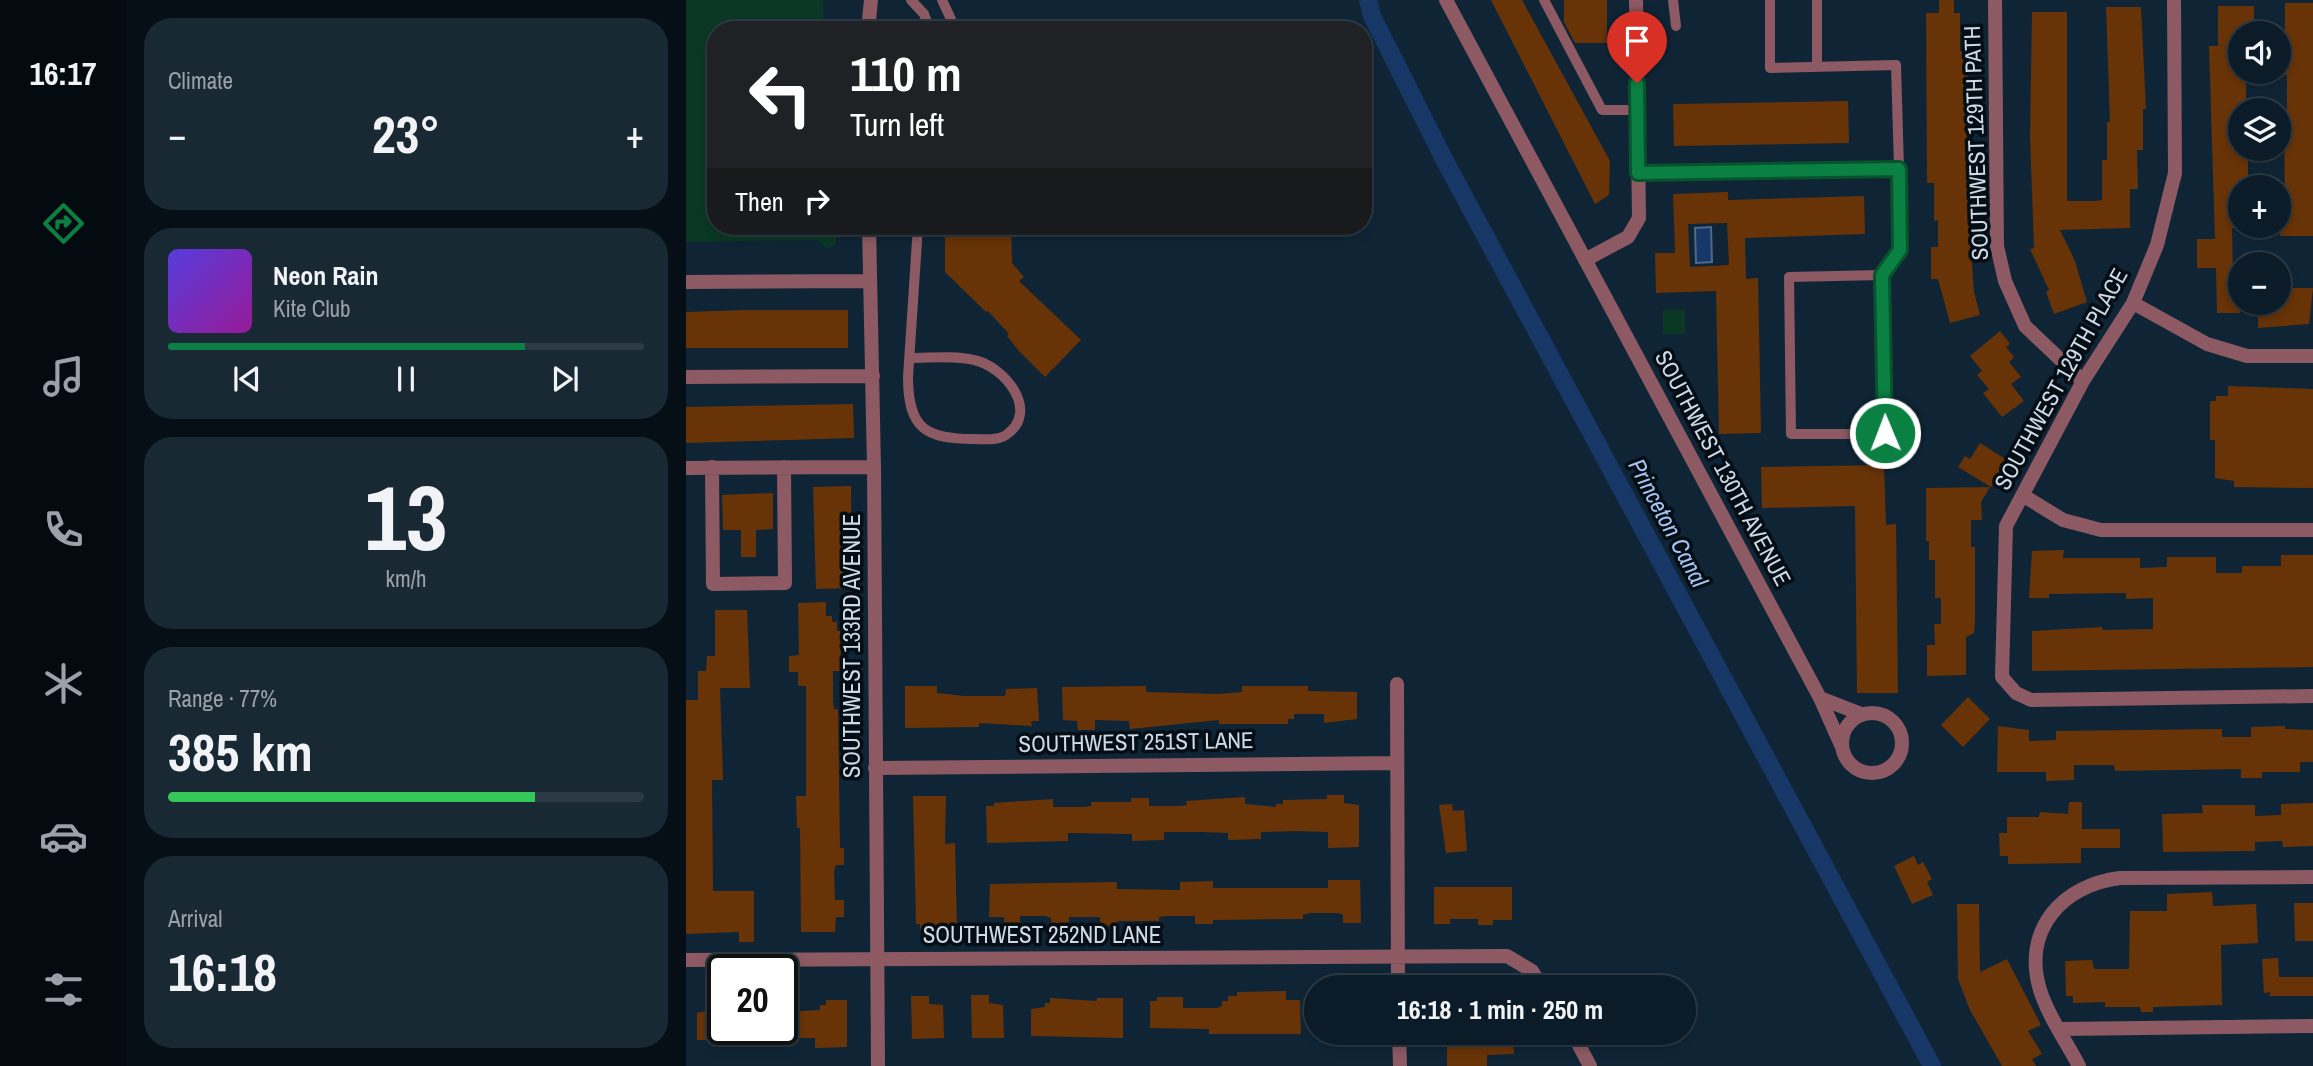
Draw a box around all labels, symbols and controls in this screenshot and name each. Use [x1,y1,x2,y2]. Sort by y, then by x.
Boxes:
pin [1607,11,1667,83]
map controls [2228,21,2291,315]
button: sound [2228,21,2291,84]
icon: arrive [1618,22,1656,60]
street label: SOUTHWEST 129TH PATH [1956,25,1995,261]
text: 110 m [850,40,962,106]
icon: left [735,49,826,140]
text: 16:17 [29,52,97,95]
text: Climate [168,65,233,96]
button: layers [2228,98,2291,161]
text: 23° [372,99,440,169]
text: Turn left [850,103,944,146]
text: − [168,109,186,160]
text: + [626,109,644,160]
button: + [2228,175,2291,238]
icon: right [798,182,836,220]
text: Then [735,184,784,219]
icon: directions [39,199,88,248]
button: − [2228,252,2291,315]
text: Neon Rain [273,258,378,293]
street label: SOUTHWEST 129TH PLACE [1987,262,2135,495]
text: Kite Club [273,293,351,324]
street label: SOUTHWEST 130TH AVENUE [1648,345,1799,591]
icon: music [39,352,88,401]
icon: previous [228,360,266,398]
icon: pause [387,360,425,398]
icon: next [546,360,584,398]
position arrow [1848,396,1922,470]
water label: Princeton Canal [1622,453,1716,593]
text: 13 [365,456,448,578]
icon: phone [39,505,88,554]
street label: SOUTHWEST 133RD AVENUE [836,514,867,778]
text: km/h [386,563,426,594]
icon: climate [39,659,88,708]
text: Range · 77% [168,683,277,714]
text: 385 km [168,717,313,787]
street label: SOUTHWEST 251ST LANE [1018,724,1254,759]
icon: car [39,812,88,861]
text: Arrival [168,903,223,934]
street label: SOUTHWEST 252ND LANE [923,919,1161,950]
text: 16:18 [168,937,277,1007]
speed limit sign: 20 [707,954,798,1045]
icon: filters [39,965,88,1014]
text: 16:18 · 1 min · 250 m [1397,992,1603,1027]

